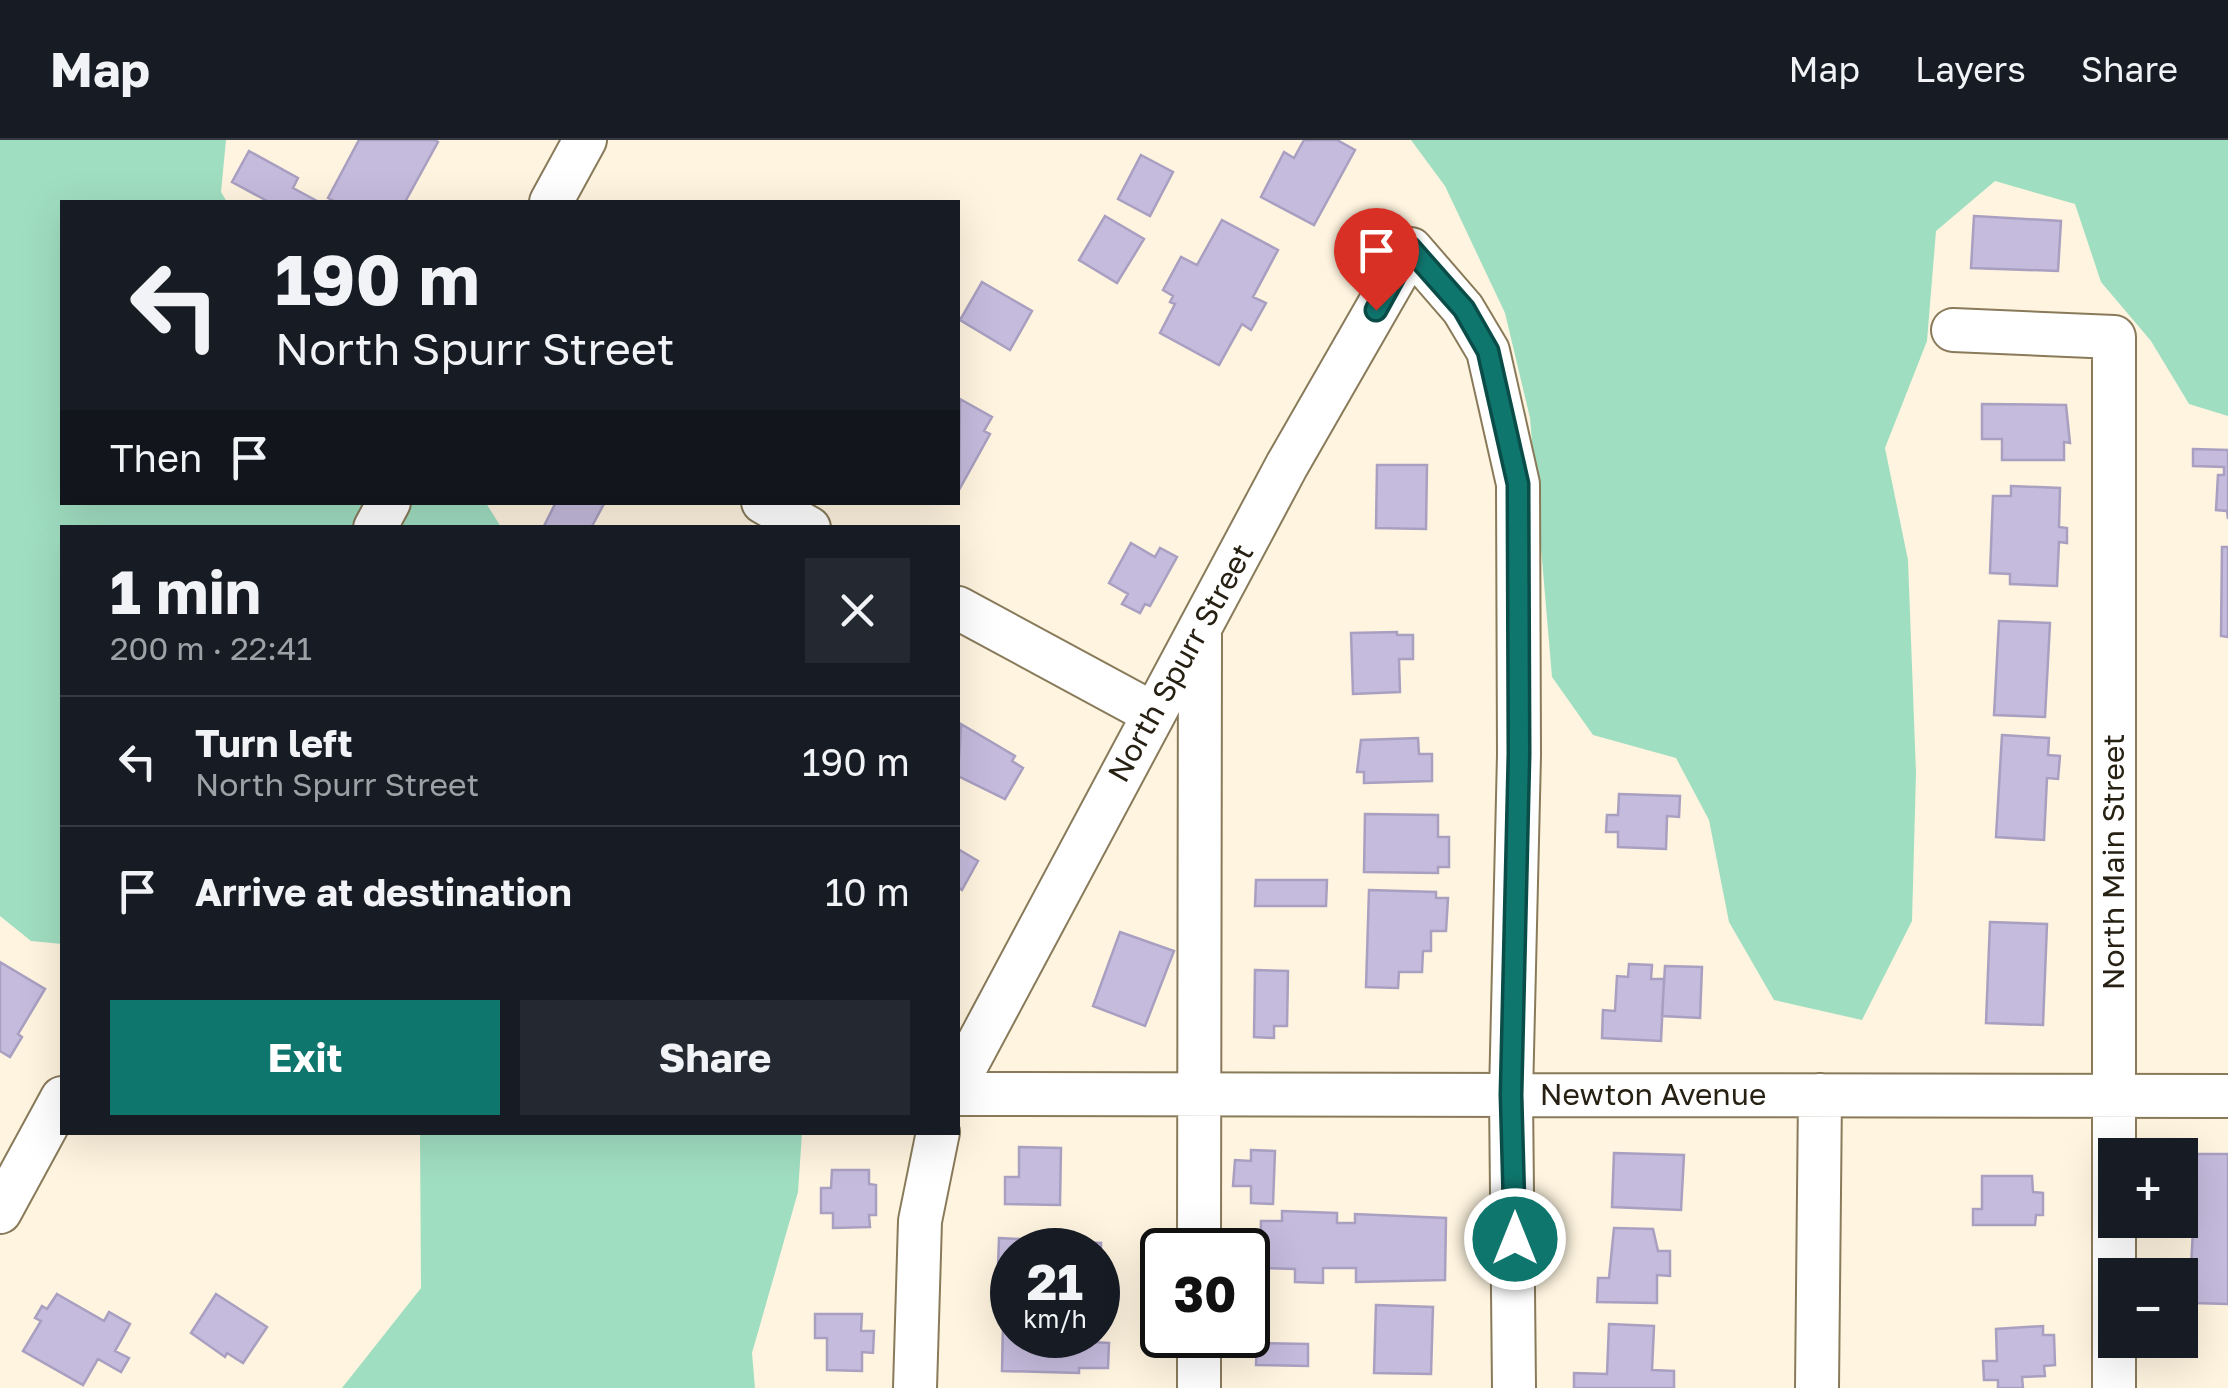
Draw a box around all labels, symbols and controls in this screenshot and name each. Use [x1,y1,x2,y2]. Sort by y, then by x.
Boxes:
text: Map [50,40,150,98]
text: Map [1789,48,1860,90]
text: Layers [1915,48,2026,90]
text: Share [2081,48,2178,90]
pin [1334,208,1419,311]
icon: arrive [1349,223,1404,278]
text: 190 m [275,236,480,320]
icon: left [110,240,240,370]
text: North Spurr Street [275,321,675,375]
icon: arrive [222,430,277,485]
text: Then [110,435,202,480]
street label: North Spurr Street [1100,537,1260,788]
text: 1 min [110,555,261,627]
button: close [805,558,910,663]
text: 200 m · 22:41 [110,629,312,667]
text: Turn left [195,720,353,765]
icon: left [110,734,165,789]
street label: North Main Street [2095,734,2131,990]
text: 190 m [802,739,910,784]
text: North Spurr Street [195,765,479,803]
icon: arrive [110,864,165,919]
text: Arrive at destination [195,869,572,914]
text: 10 m [825,869,910,914]
button: Exit [110,1000,500,1115]
button: Share [520,1000,910,1115]
street label: Newton Avenue [1540,1076,1766,1112]
map controls [2098,1138,2198,1358]
button: + [2098,1138,2198,1238]
position arrow [1463,1187,1567,1291]
speed limit sign: 30 [1140,1228,1270,1358]
text: 21 [1027,1251,1083,1311]
button: − [2098,1258,2198,1358]
text: km/h [1023,1303,1087,1334]

